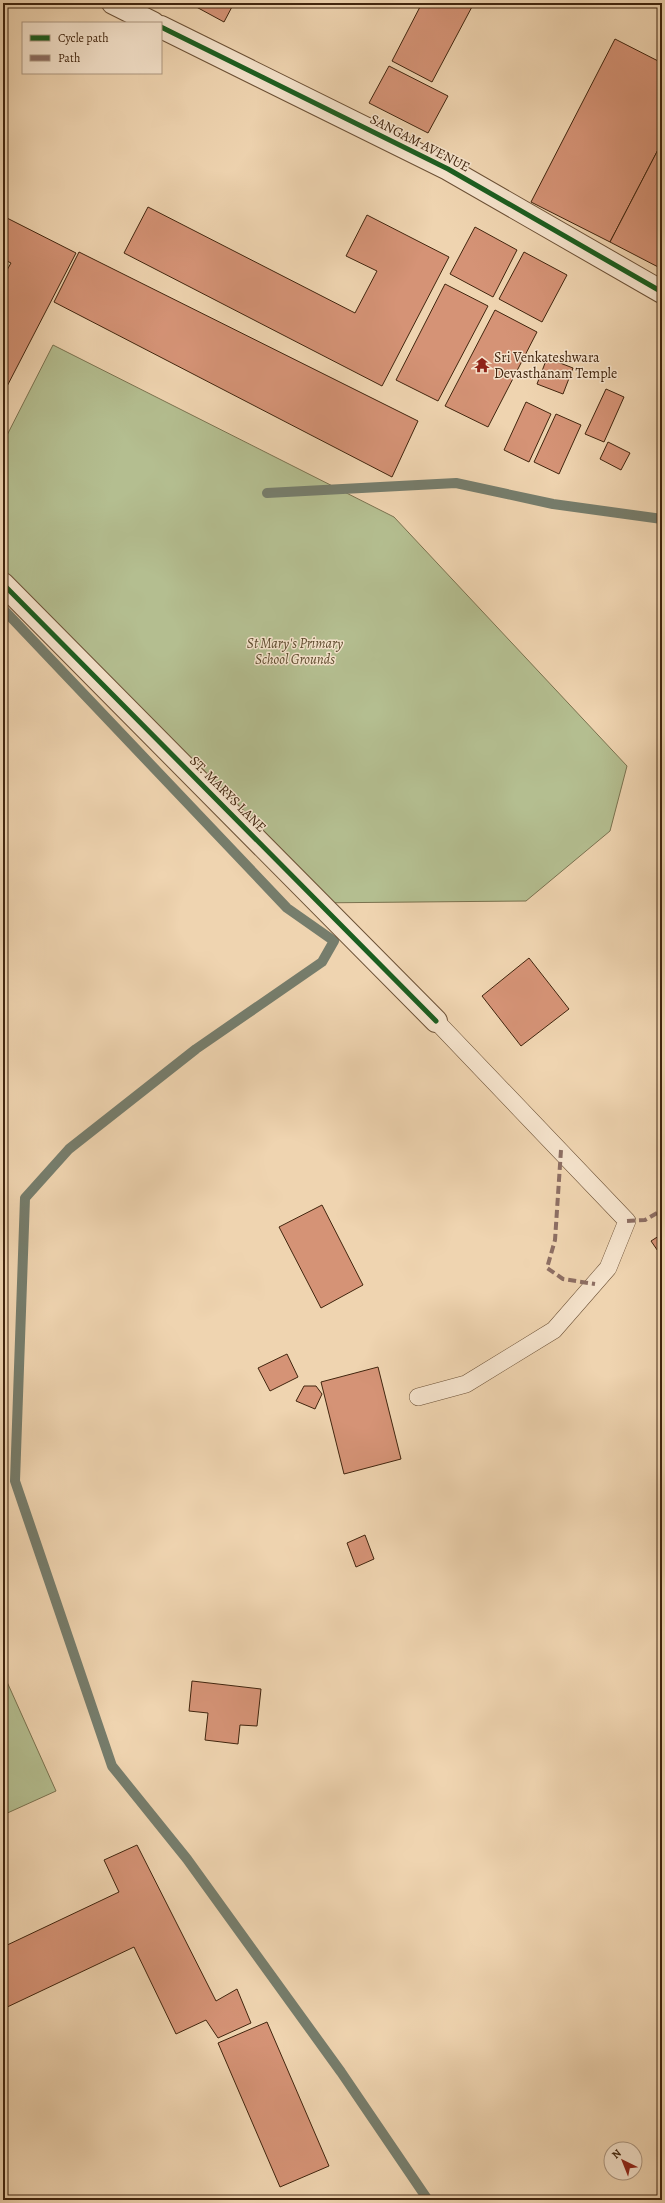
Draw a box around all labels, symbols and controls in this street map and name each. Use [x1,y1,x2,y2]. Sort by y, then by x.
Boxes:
legend [22,22,162,74]
text: Cycle path [58,30,109,46]
text: Path [58,50,81,66]
street label: SANGAM AVENUE [367,110,473,176]
place label: Sri Venkateshwara Devasthanam Temple [494,348,617,383]
temple icon: Sri Venkateshwara Devasthanam Temple [473,356,491,374]
park label: St Mary's Primary School Grounds [247,634,343,669]
street label: ST. MARYS LANE [186,752,270,836]
north arrow [603,2141,643,2181]
text: N [608,2146,625,2162]

